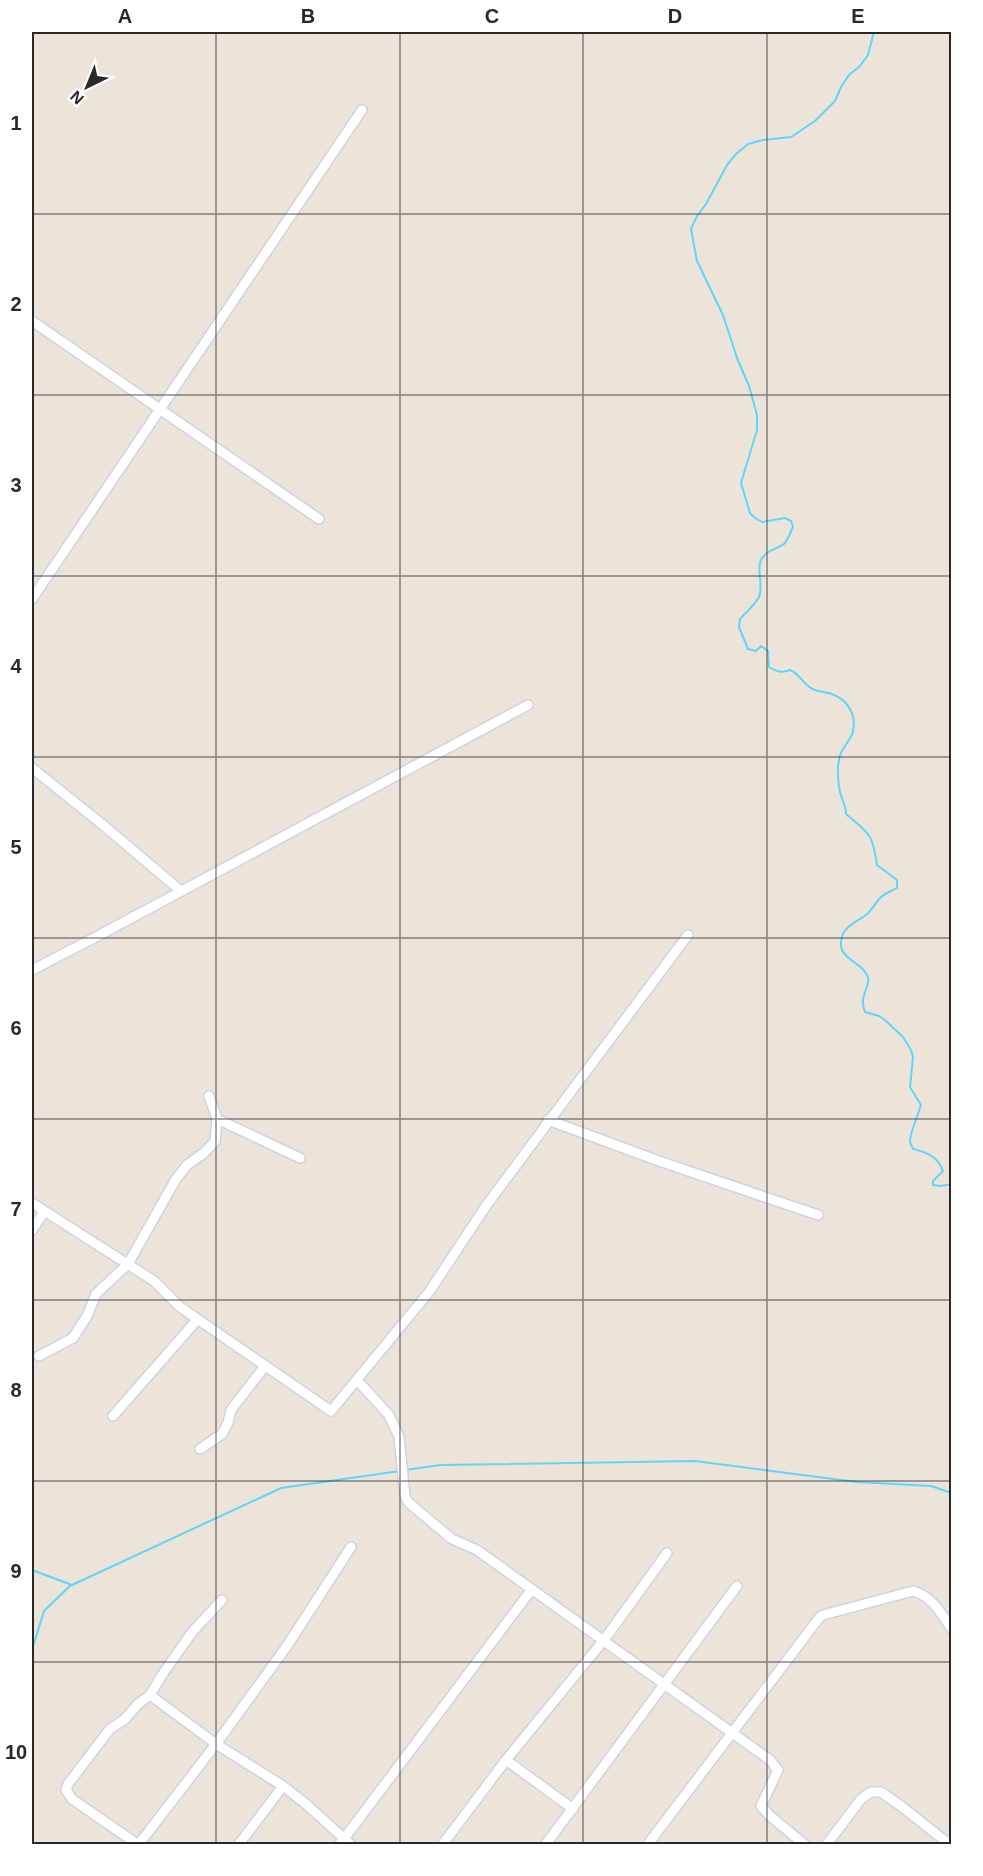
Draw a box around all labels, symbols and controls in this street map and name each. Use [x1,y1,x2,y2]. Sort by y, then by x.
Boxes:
text: A [118,5,132,27]
text: B [301,5,315,27]
text: C [485,5,499,27]
text: D [668,5,682,27]
text: E [851,5,865,27]
north arrow [57,57,117,117]
text: N [67,87,87,108]
text: 1 [10,112,22,134]
text: 2 [10,293,22,315]
text: 3 [10,474,22,496]
text: 4 [10,655,22,677]
text: 5 [10,836,22,858]
text: 6 [10,1017,22,1039]
text: 7 [10,1198,22,1220]
text: 8 [10,1379,22,1401]
text: 9 [10,1560,22,1582]
text: 10 [5,1741,27,1763]

